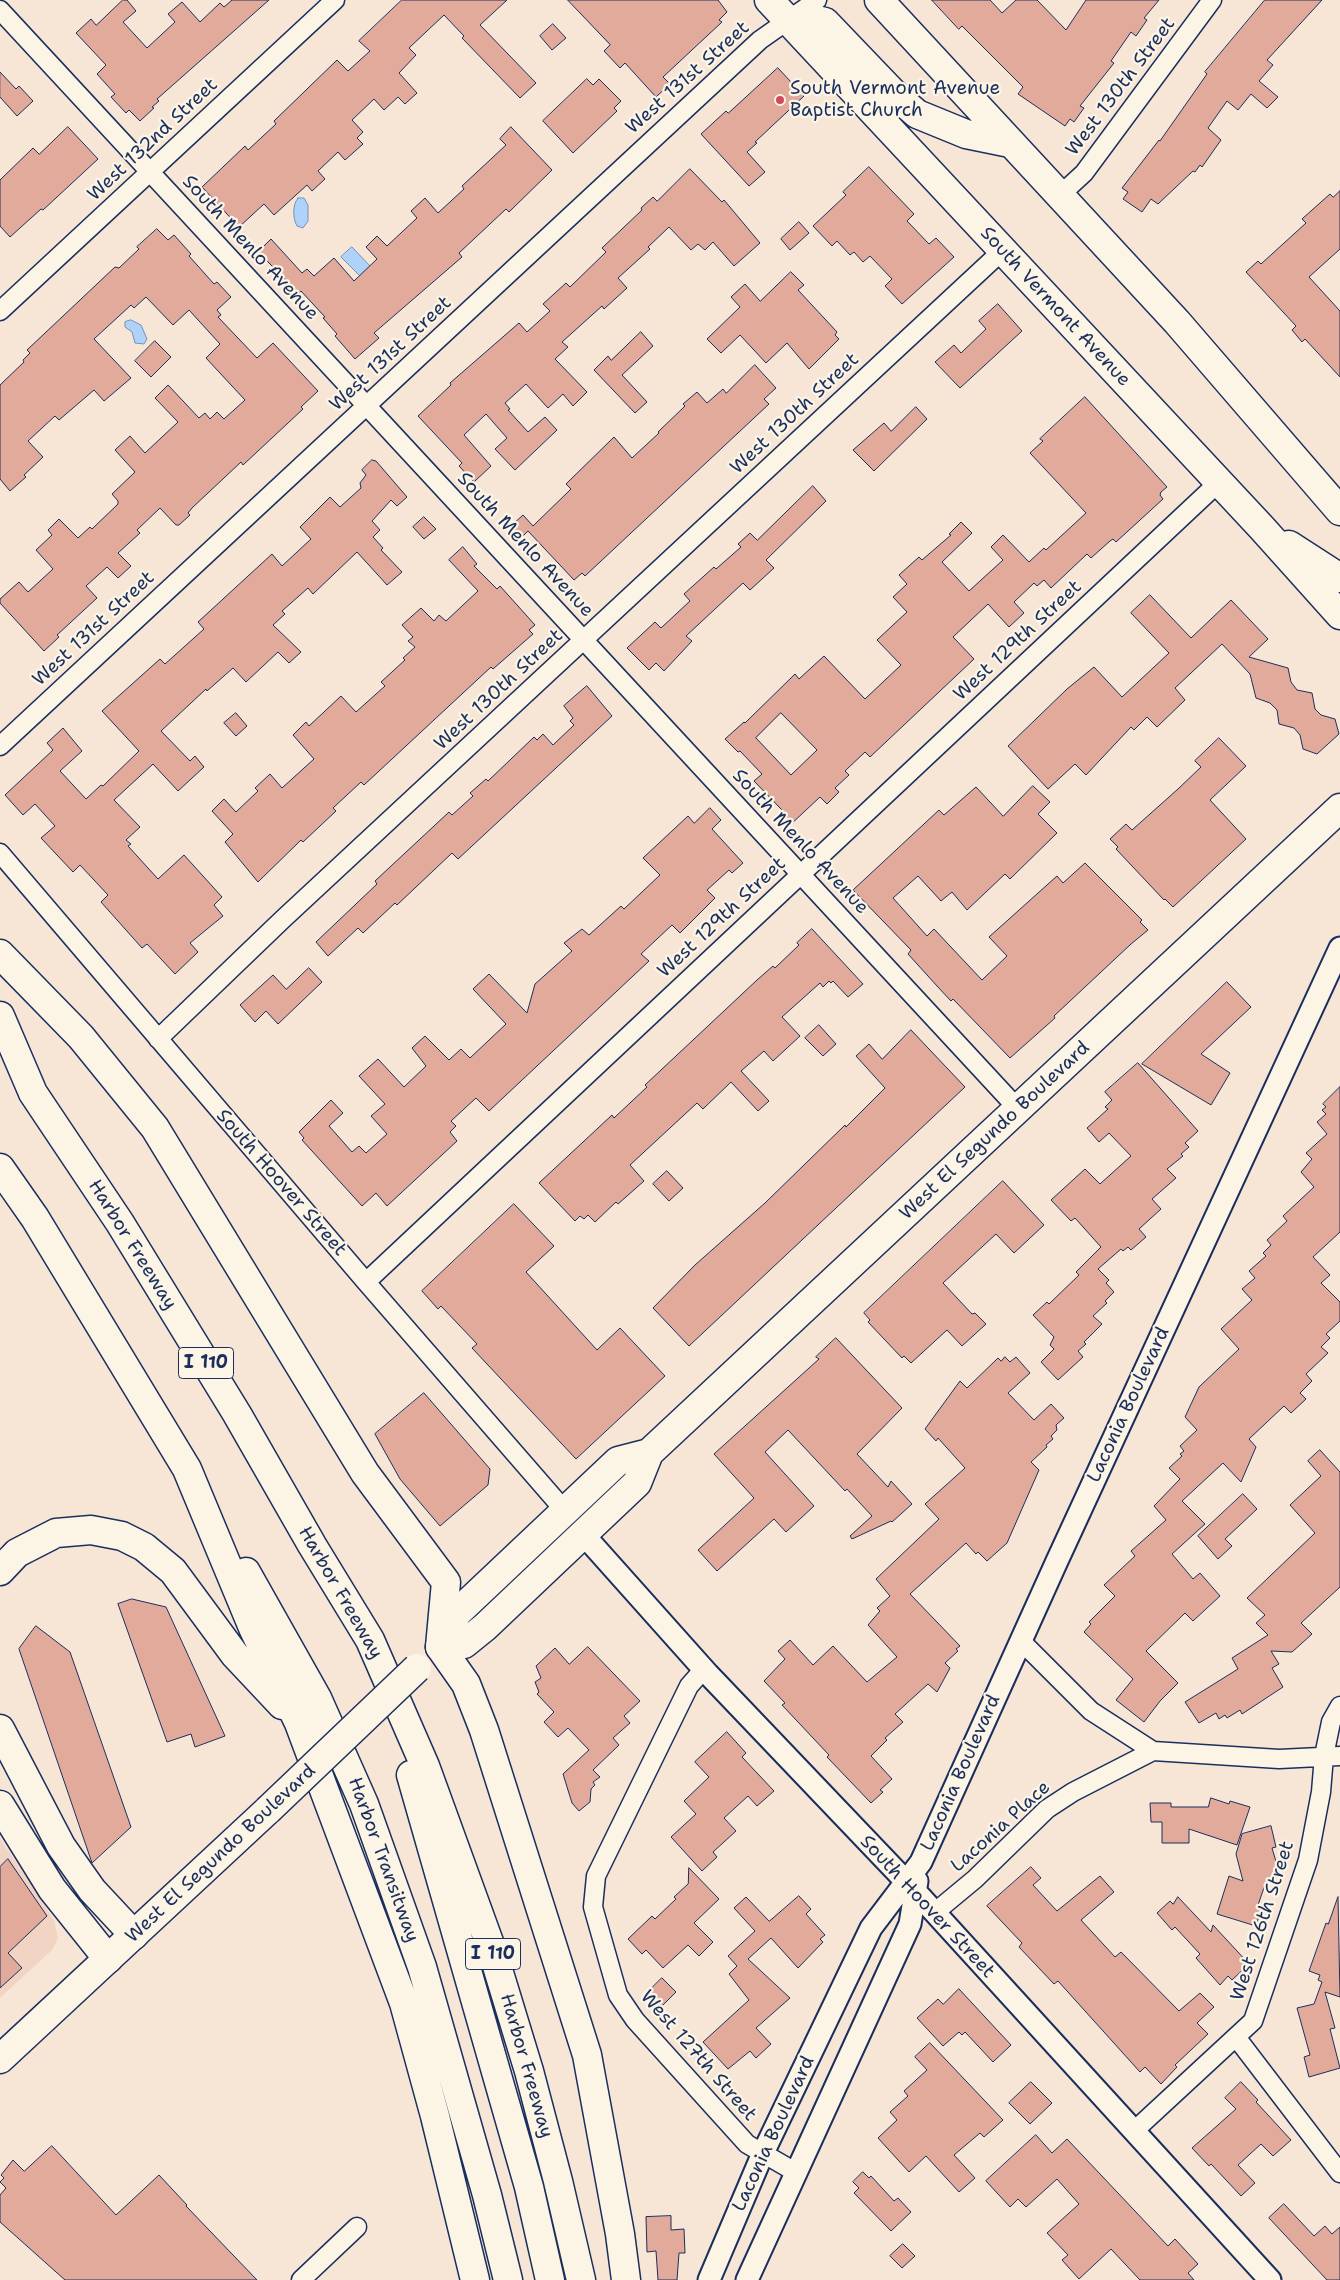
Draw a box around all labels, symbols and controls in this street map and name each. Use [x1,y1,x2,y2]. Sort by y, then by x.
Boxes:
street label: West 130th Street [1062,13,1180,161]
street label: West 131st Street [622,17,754,139]
street label: West 132nd Street [83,74,223,206]
place label: South Vermont Avenue Baptist Church [790,78,1000,122]
marker: South Vermont Avenue Baptist Church [774,94,786,106]
street label: South Menlo Avenue [177,171,323,325]
street label: South Vermont Avenue [975,222,1135,392]
street label: West 131st Street [325,292,457,416]
street label: West 130th Street [726,349,864,479]
street label: South Menlo Avenue [452,468,598,622]
street label: West 131st Street [28,567,160,691]
street label: West 129th Street [949,576,1087,706]
street label: West 130th Street [430,625,568,755]
street label: South Menlo Avenue [727,765,873,919]
street label: West 129th Street [653,853,791,983]
street label: West El Segundo Boulevard [895,1037,1095,1225]
street label: South Hoover Street [211,1105,351,1261]
street label: Harbor Freeway [83,1176,181,1314]
street label: Laconia Boulevard [1083,1324,1175,1486]
road number: I 110 [178,1348,234,1379]
street label: Harbor Freeway [293,1523,387,1663]
street label: Laconia Boulevard [916,1691,1006,1855]
street label: West El Segundo Boulevard [121,1760,321,1948]
street label: Harbor Transitway [343,1775,423,1945]
street label: Laconia Place [947,1776,1055,1878]
street label: South Hoover Street [855,1831,999,1983]
street label: West 126th Street [1226,1838,1300,2004]
road number: I 110 [466,1938,520,1970]
street label: West 127th Street [635,1986,761,2126]
street label: Harbor Freeway [495,1991,557,2141]
street label: Laconia Boulevard [728,2053,820,2215]

